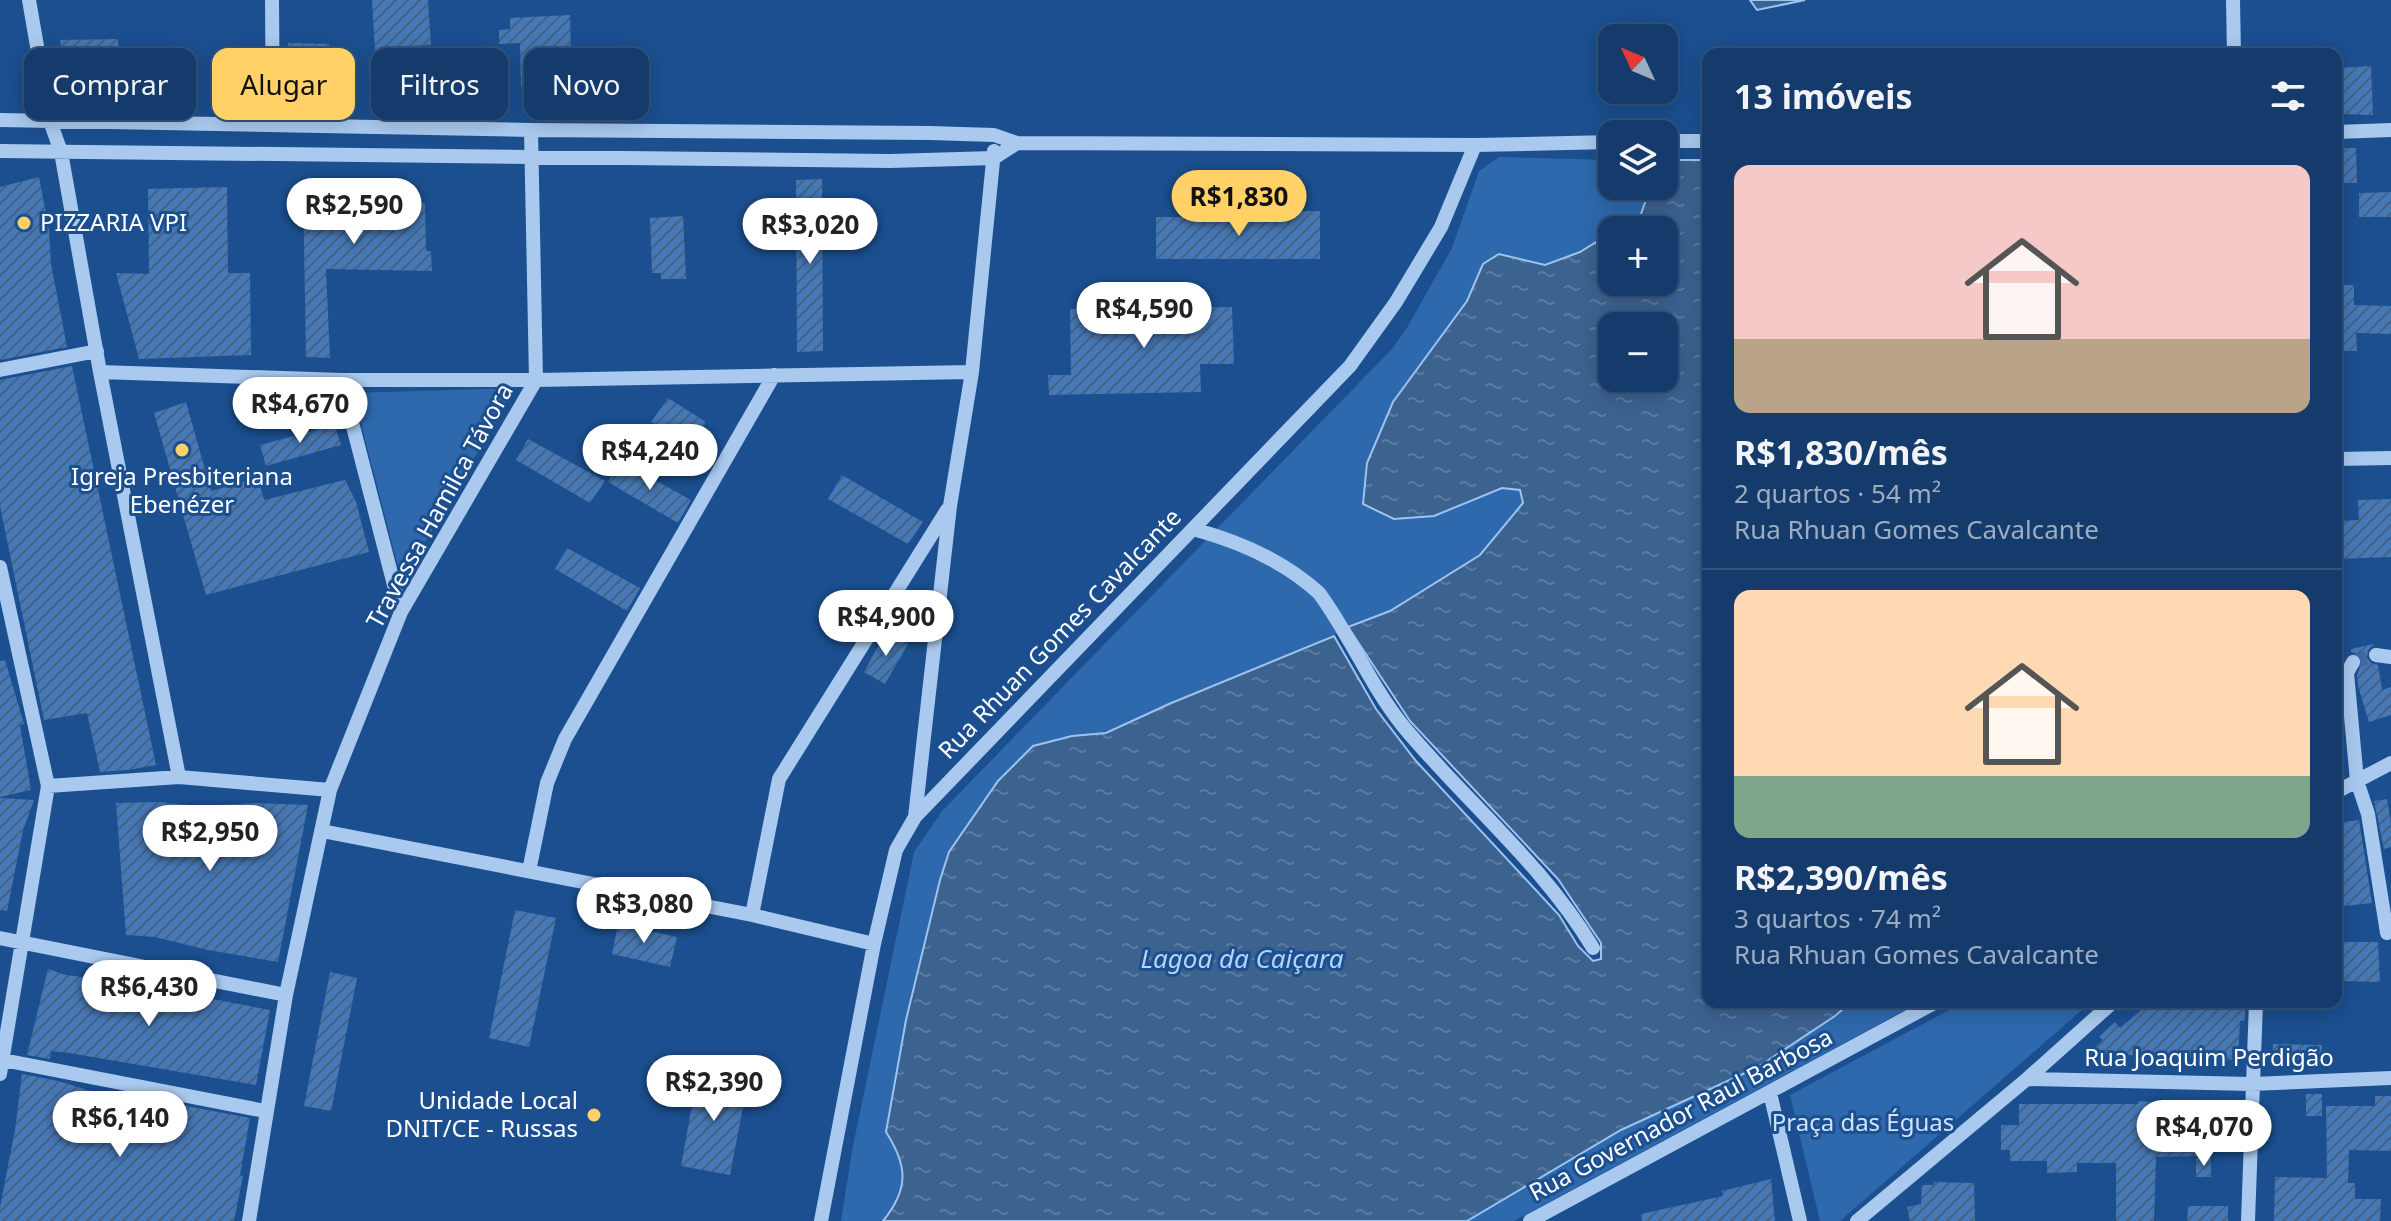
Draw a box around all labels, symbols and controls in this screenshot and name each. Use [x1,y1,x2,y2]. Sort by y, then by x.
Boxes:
north arrow [1598,24,1678,104]
map controls [1598,24,1678,392]
chip: Comprar [24,48,196,120]
chip: Alugar [212,48,355,120]
chip: Filtros [371,48,508,120]
chip: Novo [524,48,649,120]
text: 13 imóveis [1734,73,1913,119]
icon: filters [2266,74,2310,118]
button: layers [1598,120,1678,200]
pin: R$1,830 [1165,170,1313,238]
pin: R$2,590 [280,178,428,246]
text: R$1,830 [1190,178,1288,214]
text: R$2,590 [305,186,403,222]
pin: R$3,020 [736,198,884,266]
place label: PIZZARIA VPI [40,205,187,238]
text: R$3,020 [761,206,859,242]
marker: PIZZARIA VPI [15,214,33,232]
button: + [1598,216,1678,296]
icon: home [1950,217,2094,361]
pin: R$4,590 [1070,282,1218,350]
text: R$4,590 [1095,290,1193,326]
button: − [1598,312,1678,392]
pin: R$4,670 [226,377,374,445]
street label: Travessa Hamilca Távora [358,377,520,634]
text: R$4,670 [251,385,349,421]
pin: R$4,240 [576,424,724,492]
text: R$1,830/mês [1734,429,1948,475]
text: R$4,240 [601,432,699,468]
marker: Igreja Presbiteriana Ebenézer [173,441,191,459]
place label: Igreja Presbiteriana Ebenézer [71,459,293,520]
text: 2 quartos · 54 m² [1734,475,1941,511]
street label: Rua Rhuan Gomes Cavalcante [930,500,1188,766]
text: Rua Rhuan Gomes Cavalcante [1734,511,2099,547]
pin: R$4,900 [812,590,960,658]
text: R$4,900 [837,598,935,634]
icon: home [1950,642,2094,786]
pin: R$2,950 [136,805,284,873]
text: R$2,950 [161,813,259,849]
text: R$2,390/mês [1734,854,1948,900]
pin: R$3,080 [570,877,718,945]
text: R$3,080 [595,885,693,921]
text: 3 quartos · 74 m² [1734,900,1941,936]
text: Rua Rhuan Gomes Cavalcante [1734,936,2099,972]
water label: Lagoa da Caiçara [1141,940,1344,976]
pin: R$6,430 [75,960,223,1028]
text: R$6,430 [100,968,198,1004]
street label: Rua Governador Raul Barbosa [1523,1019,1838,1208]
street label: Rua Joaquim Perdigão [2084,1040,2334,1073]
pin: R$2,390 [640,1055,788,1123]
text: R$2,390 [665,1063,763,1099]
place label: Unidade Local DNIT/CE - Russas [385,1083,578,1144]
pin: R$6,140 [46,1091,194,1159]
text: R$6,140 [71,1099,169,1135]
pin: R$4,070 [2130,1100,2278,1168]
park label: Praça das Éguas [1772,1105,1954,1138]
marker: Unidade Local DNIT/CE - Russas [585,1106,603,1124]
text: R$4,070 [2155,1108,2253,1144]

